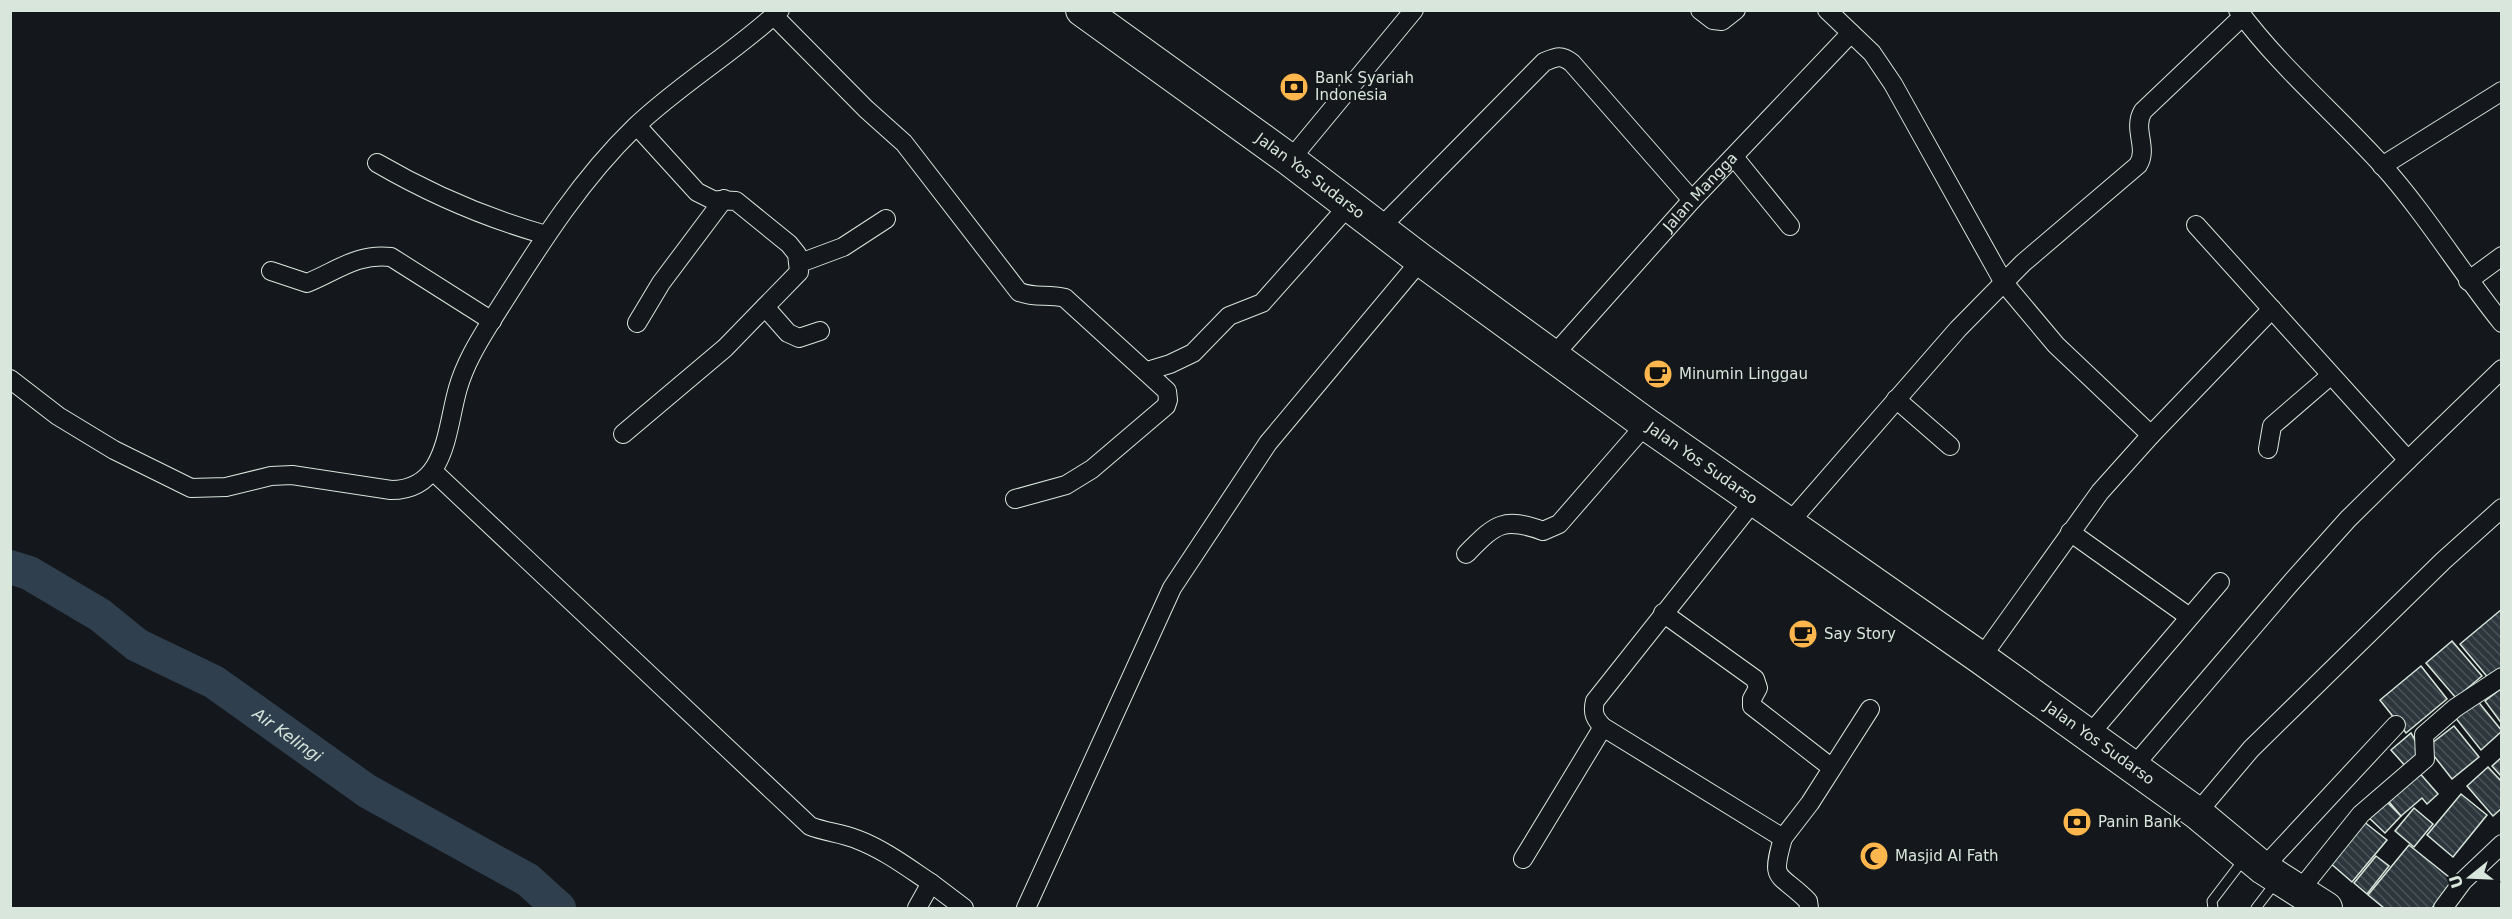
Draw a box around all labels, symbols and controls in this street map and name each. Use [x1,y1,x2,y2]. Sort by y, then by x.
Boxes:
place label: Bank Syariah Indonesia [1315,69,1414,104]
bank icon: Bank Syariah Indonesia [1278,71,1310,103]
street label: Jalan Yos Sudarso [1251,129,1368,222]
street label: Jalan Mangga [1659,149,1741,236]
cafe icon: Minumin Linggau [1642,358,1674,390]
place label: Minumin Linggau [1679,365,1808,383]
street label: Jalan Yos Sudarso [1642,418,1761,508]
cafe icon: Say Story [1787,618,1819,650]
place label: Say Story [1824,625,1896,643]
street label: Jalan Yos Sudarso [2040,697,2158,789]
water label: Air Kelingi [248,703,326,766]
bank icon: Panin Bank [2061,806,2093,838]
place label: Panin Bank [2098,813,2182,831]
mosque icon: Masjid Al Fath [1858,840,1890,872]
place label: Masjid Al Fath [1895,847,1999,865]
north arrow [2440,847,2500,907]
text: U [2445,872,2467,891]

